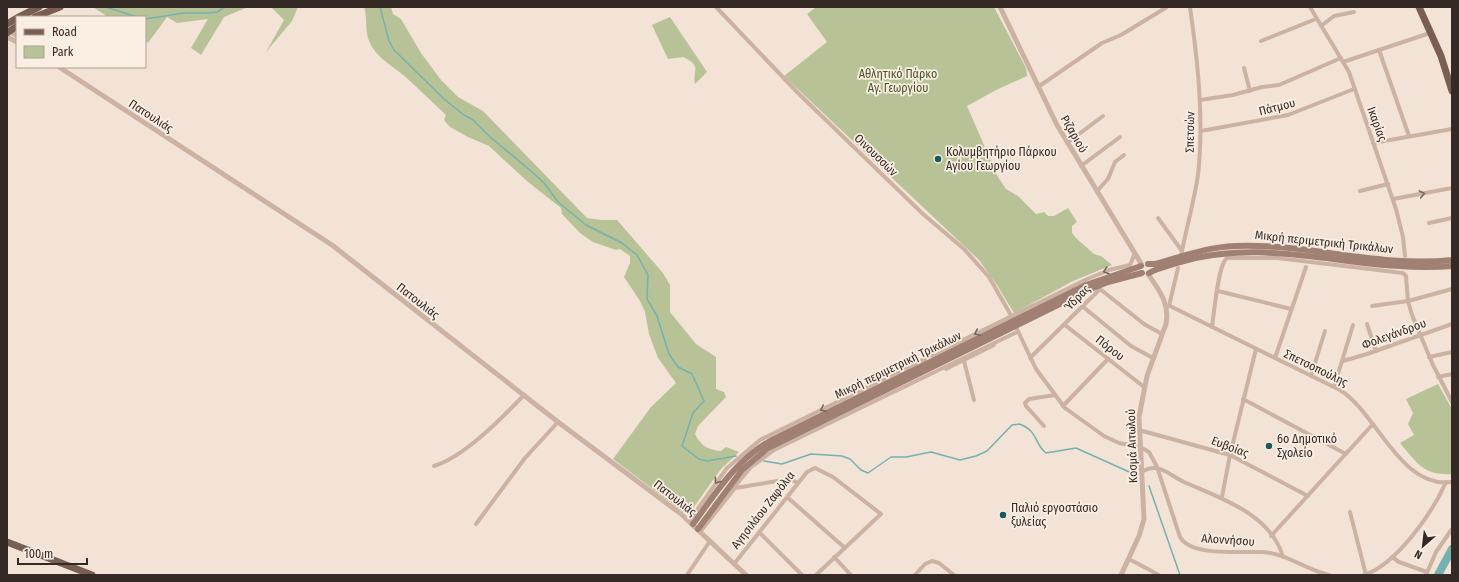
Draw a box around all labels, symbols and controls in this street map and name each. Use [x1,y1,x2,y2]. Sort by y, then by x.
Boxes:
legend [16,16,146,68]
text: Road [52,25,77,39]
text: Park [52,45,74,59]
park label: Αθλητικό Πάρκο Αγ. Γεωργίου [859,67,937,95]
street label: Πάτμου [1257,96,1297,118]
street label: Πατουλιάς [126,97,176,135]
street label: Ικαρίας [1364,105,1390,143]
street label: Σπετσών [1183,110,1197,153]
street label: Ριζαριού [1058,113,1090,155]
street label: Οινουσσών [852,131,901,179]
place label: Κολυμβητήριο Πάρκου Αγίου Γεωργίου [946,145,1057,173]
marker: Κολυμβητήριο Πάρκου Αγίου Γεωργίου [933,154,943,164]
one-way arrow [1419,190,1426,198]
street label: Μικρή περιμετρική Τρικάλων [1254,228,1395,256]
one-way arrow [1102,267,1109,275]
street label: Πατουλιάς [394,280,442,322]
street label: Ύδρας [1061,282,1093,314]
street label: Φολεγάνδρου [1360,316,1428,352]
street label: Μικρή περιμετρική Τρικάλων [833,328,964,402]
one-way arrow [974,328,982,336]
street label: Πόρου [1093,333,1127,363]
street label: Σπετσοπούλης [1282,347,1350,389]
one-way arrow [819,404,827,412]
street label: Κοσμά Αιτωλού [1124,409,1140,483]
place label: 6ο Δημοτικό Σχολείο [1277,432,1337,460]
street label: Ευβοίας [1209,434,1251,460]
marker: 6ο Δημοτικό Σχολείο [1264,441,1274,451]
street label: Αγησιλάου Ζαφόλια [728,468,798,552]
street label: Πατουλιάς [651,477,699,519]
one-way arrow [715,477,722,484]
place label: Παλιό εργοστάσιο ξυλείας [1011,501,1098,529]
marker: Παλιό εργοστάσιο ξυλείας [998,510,1008,520]
north arrow [1403,526,1443,566]
street label: Αλοννήσου [1201,531,1255,549]
scale bar [18,540,87,566]
text: 100 m [24,547,53,561]
text: N [1413,547,1425,562]

